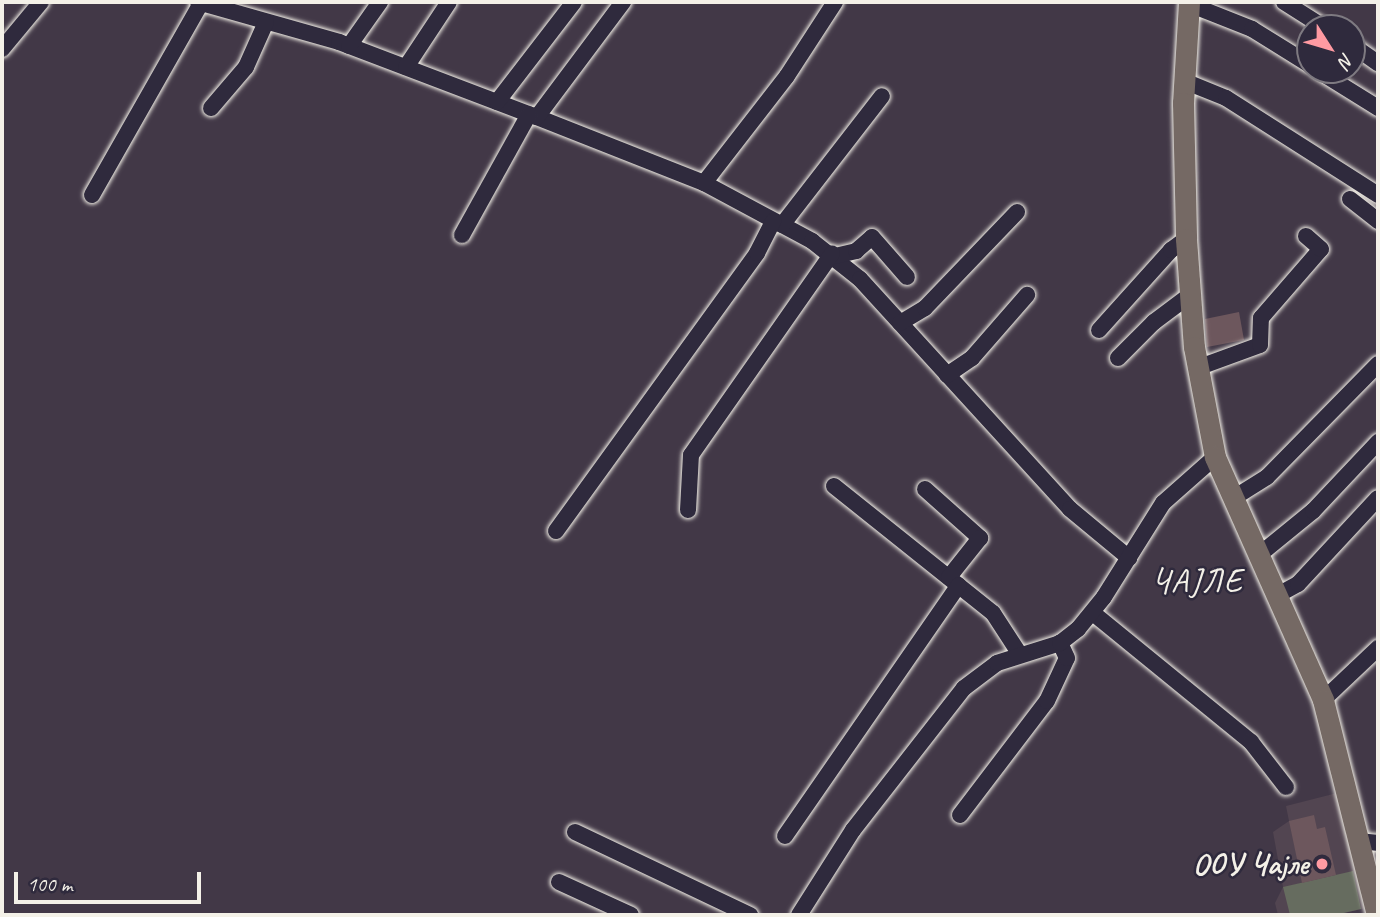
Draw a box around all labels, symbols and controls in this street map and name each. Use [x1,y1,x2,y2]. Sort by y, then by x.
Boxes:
north arrow [1296,14,1366,84]
text: N [1333,49,1359,72]
district label: ЧАЈЛЕ [1152,562,1244,602]
place label: ООУ Чајле [1193,846,1308,882]
marker: ООУ Чајле [1314,856,1330,872]
scale bar [18,858,205,902]
text: 100 m [27,871,72,897]

